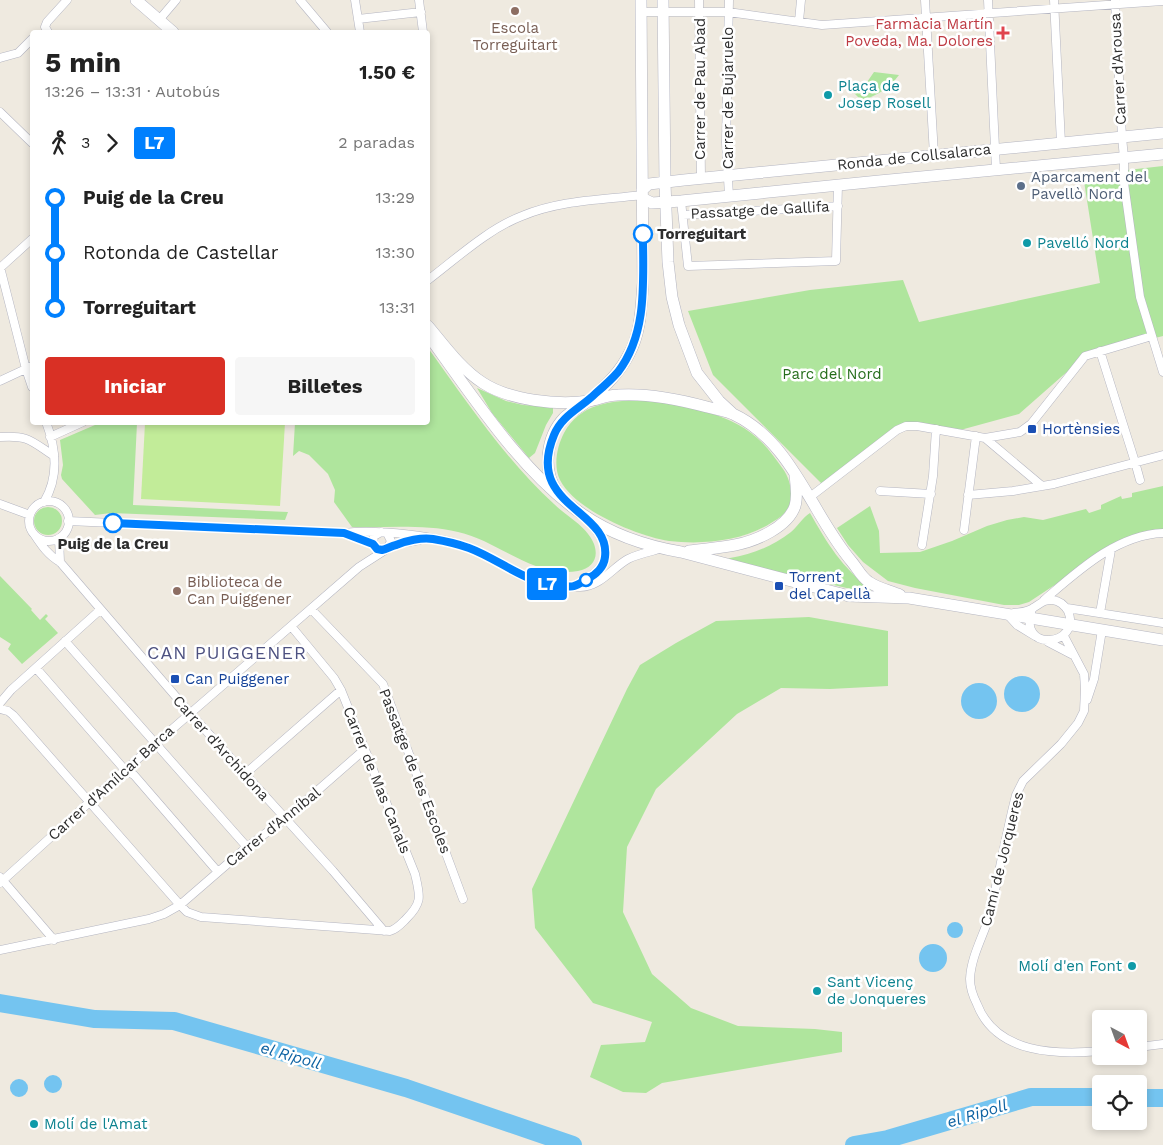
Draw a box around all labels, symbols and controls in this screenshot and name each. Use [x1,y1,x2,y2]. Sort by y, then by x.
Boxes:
marker: Escola Torreguitart [509,5,521,17]
street label: Carrer d'Arousa [1106,12,1130,125]
place label: Farmàcia Martín Poveda, Ma. Dolores [845,15,993,50]
street label: Carrer de Pau Abad [691,18,709,160]
place label: Escola Torreguitart [472,19,558,54]
street label: Carrer de Bujaruelo [719,27,737,169]
marker: Farmàcia Martín Poveda, Ma. Dolores [997,27,1009,39]
text: 5 min [45,46,121,79]
text: 1.50 € [359,61,415,84]
place label: Plaça de Josep Rosell [838,77,931,112]
text: 13:26 – 13:31 · Autobús [45,82,220,101]
marker: Plaça de Josep Rosell [822,89,834,101]
icon: walk [45,129,73,157]
icon: forward [98,129,126,157]
text: L7 [144,132,165,153]
text: 3 [81,133,90,152]
text: 2 paradas [338,133,415,152]
street label: Ronda de Collsalarca [836,140,992,174]
place label: Aparcament del Pavellò Nord [1031,168,1148,203]
marker: Aparcament del Pavellò Nord [1015,180,1027,192]
text: Puig de la Creu [83,186,224,209]
text: 13:29 [375,188,415,207]
street label: Passatge de Gallifa [690,197,831,223]
marker: Torreguitart [633,224,653,244]
place label: Torreguitart [657,225,747,243]
place label: Pavelló Nord [1037,234,1129,252]
marker: Pavelló Nord [1021,237,1033,249]
text: Rotonda de Castellar [83,241,279,264]
text: 13:30 [375,243,415,262]
text: Torreguitart [83,296,196,319]
text: 13:31 [379,298,415,317]
button: Iniciar [45,357,225,415]
button: Billetes [235,357,415,415]
park label: Parc del Nord [782,365,882,383]
place label: Hortènsies [1042,420,1120,438]
marker: Hortènsies [1026,423,1038,435]
marker: Puig de la Creu [103,513,123,533]
place label: Puig de la Creu [57,535,169,553]
line badge: L7 [524,568,570,600]
place label: Torrent del Capellà [789,568,871,603]
place label: Biblioteca de Can Puiggener [187,573,291,608]
text: L7 [537,573,557,594]
unlabelled marker [579,573,593,587]
marker: Torrent del Capellà [773,580,785,592]
marker: Biblioteca de Can Puiggener [171,585,183,597]
district label: CAN PUIGGENER [147,642,307,663]
place label: Can Puiggener [185,670,289,688]
marker: Can Puiggener [169,673,181,685]
street label: Passatge de les Escoles [375,686,455,856]
street label: Carrer d'Archidona [169,692,273,805]
street label: Carrer de Mas Canals [339,704,415,856]
street label: Carrer d'Amílcar Barca [44,721,178,844]
street label: Carrer d'Anníbal [222,783,324,871]
street label: Camí de Jorqueres [977,790,1027,928]
place label: Molí d'en Font [1018,957,1123,975]
marker: Molí d'en Font [1126,960,1138,972]
place label: Sant Vicenç de Jonqueres [827,973,926,1008]
marker: Sant Vicenç de Jonqueres [811,985,823,997]
north arrow [1092,1010,1148,1065]
map controls [1092,1010,1147,1130]
water label: el Ripoll [258,1038,323,1073]
button: locate [1092,1075,1147,1130]
water label: el Ripoll [945,1095,1010,1132]
place label: Molí de l'Amat [44,1115,148,1133]
marker: Molí de l'Amat [28,1118,40,1130]

